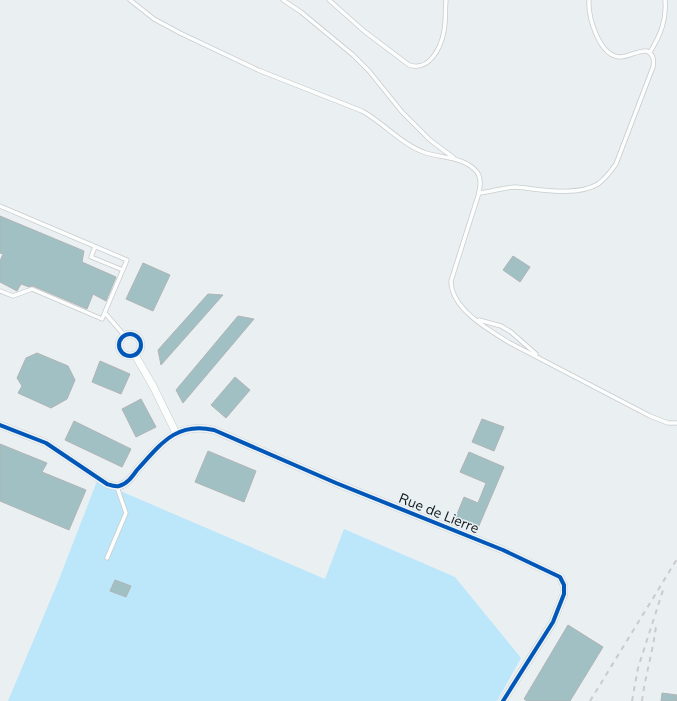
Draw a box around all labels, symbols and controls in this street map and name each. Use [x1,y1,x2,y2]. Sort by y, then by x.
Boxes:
street label: Rue de Lierre [396,489,482,537]

